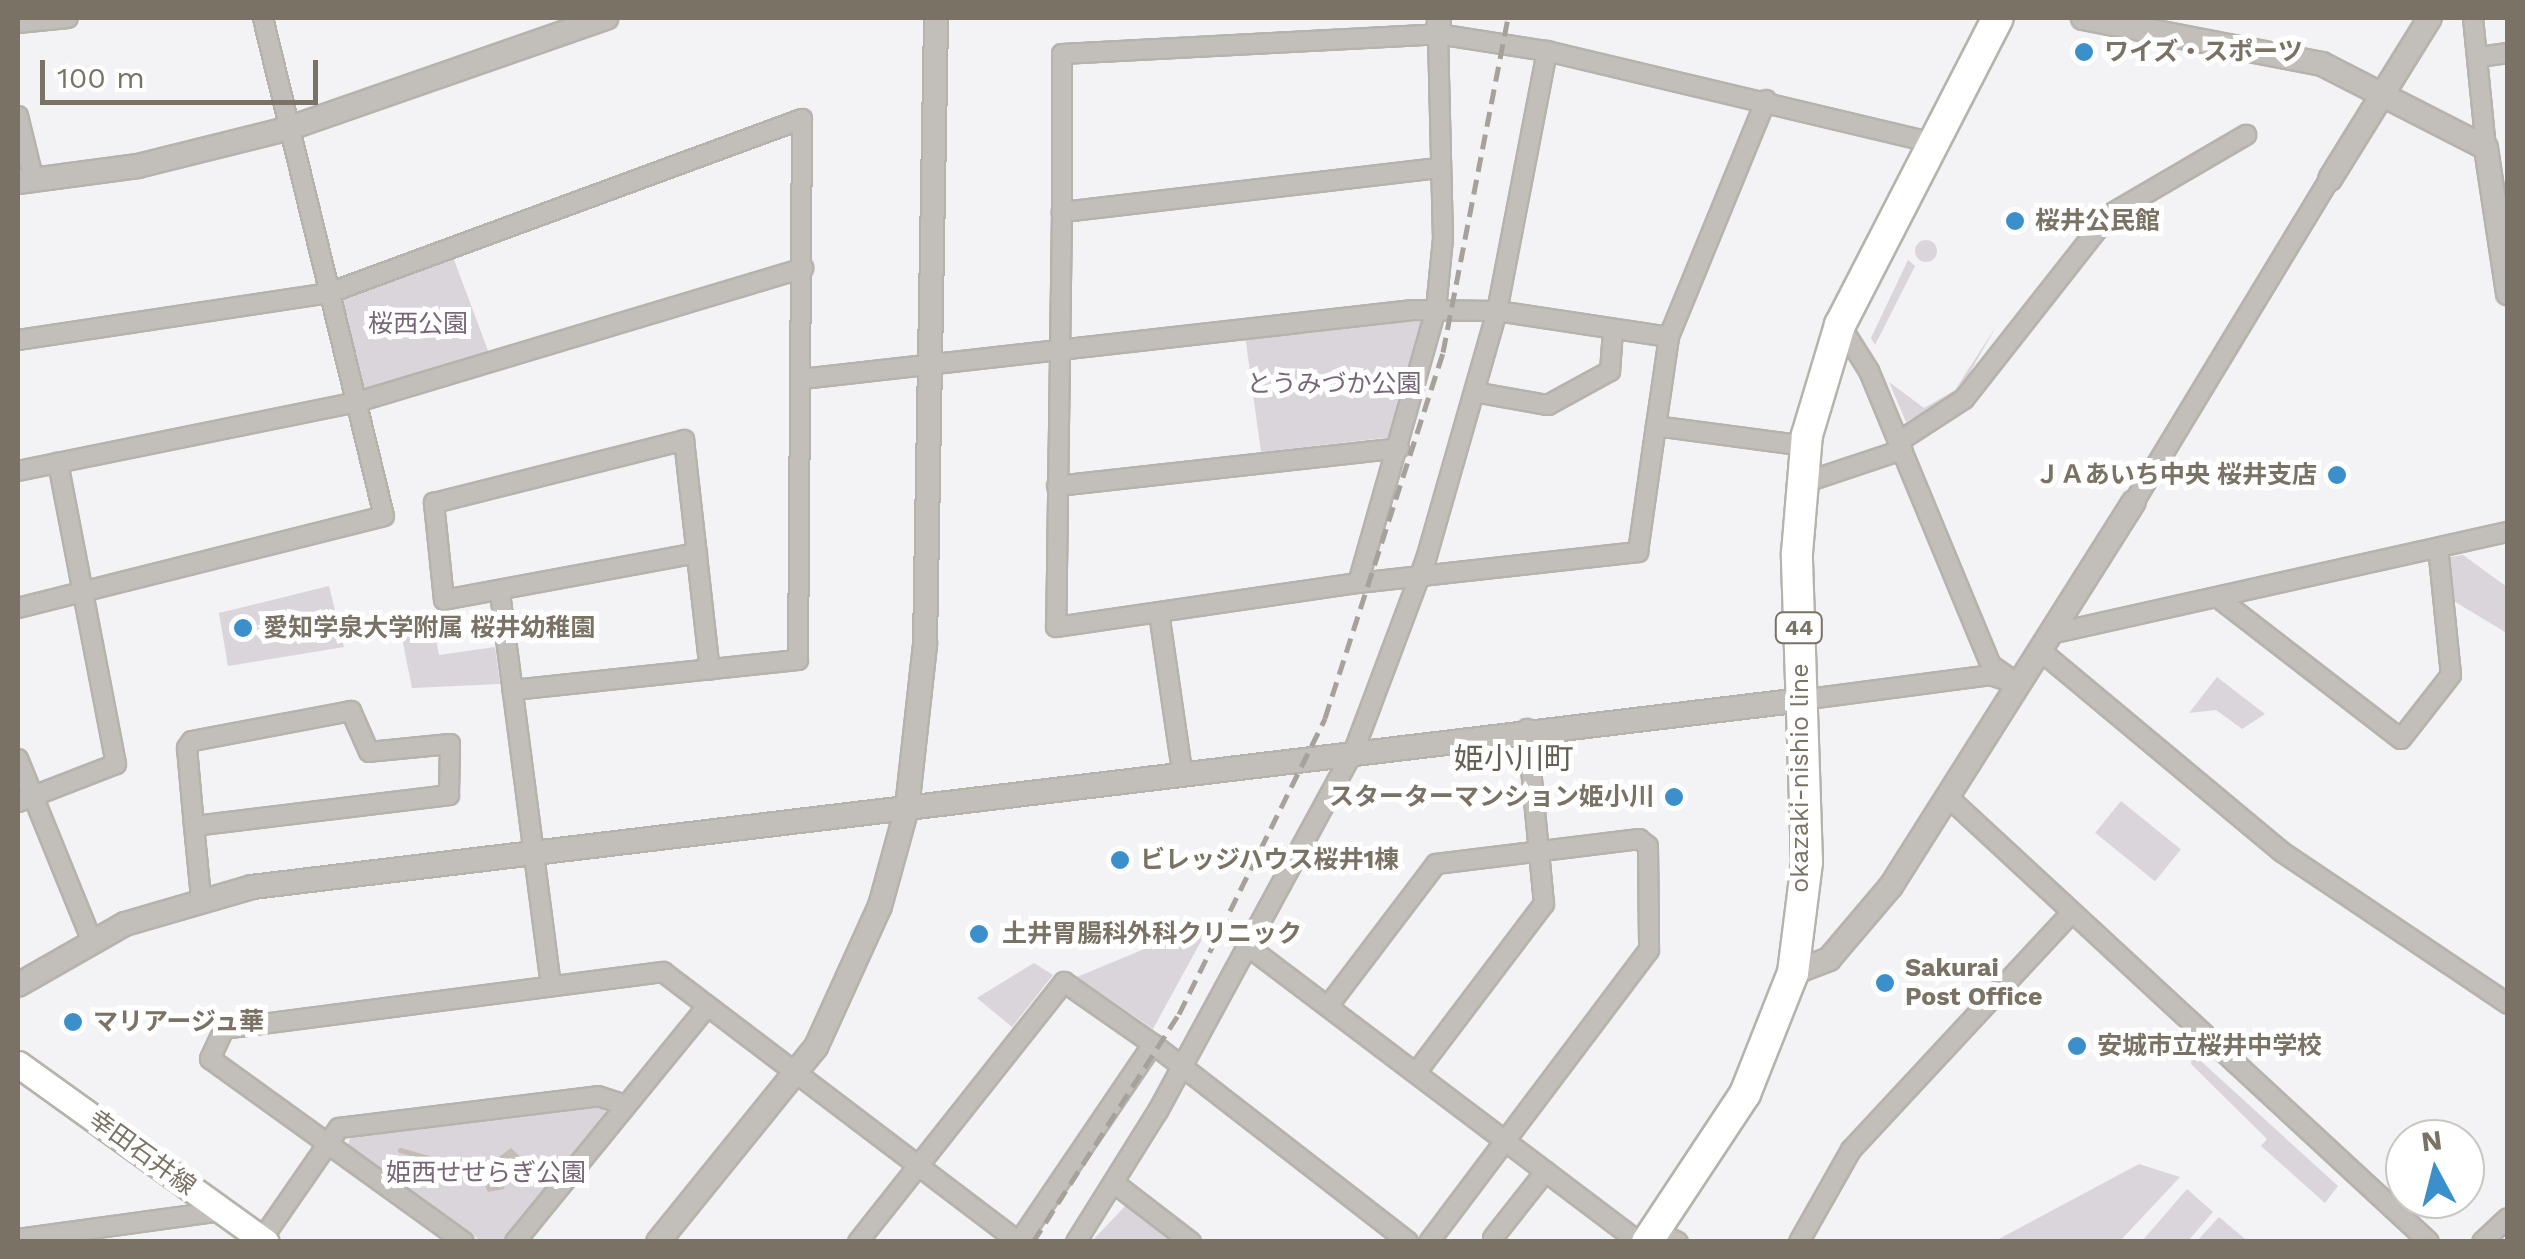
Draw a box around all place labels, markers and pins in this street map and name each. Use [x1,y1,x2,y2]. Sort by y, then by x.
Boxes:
place label: ワイズ・スポーツ [2104,37,2304,67]
marker: ワイズ・スポーツ [2073,41,2095,63]
place label: 桜井公民館 [2035,206,2160,236]
marker: 桜井公民館 [2004,210,2026,232]
place label: ＪＡあいち中央 桜井支店 [2035,460,2317,490]
marker: ＪＡあいち中央 桜井支店 [2326,464,2348,486]
place label: 愛知学泉大学附属 桜井幼稚園 [263,613,595,643]
marker: 愛知学泉大学附属 桜井幼稚園 [232,617,254,639]
place label: スターターマンション姫小川 [1329,782,1654,812]
marker: スターターマンション姫小川 [1663,786,1685,808]
place label: ビレッジハウス桜井1棟 [1140,845,1401,875]
marker: ビレッジハウス桜井1棟 [1109,849,1131,871]
place label: 土井胃腸科外科クリニック [1002,919,1302,949]
marker: 土井胃腸科外科クリニック [966,921,992,947]
place label: Sakurai Post Office [1905,954,2042,1013]
marker: Sakurai Post Office [1874,972,1896,994]
place label: マリアージュ華 [93,1007,266,1037]
marker: マリアージュ華 [62,1011,84,1033]
place label: 安城市立桜井中学校 [2097,1031,2322,1061]
marker: 安城市立桜井中学校 [2066,1035,2088,1057]

